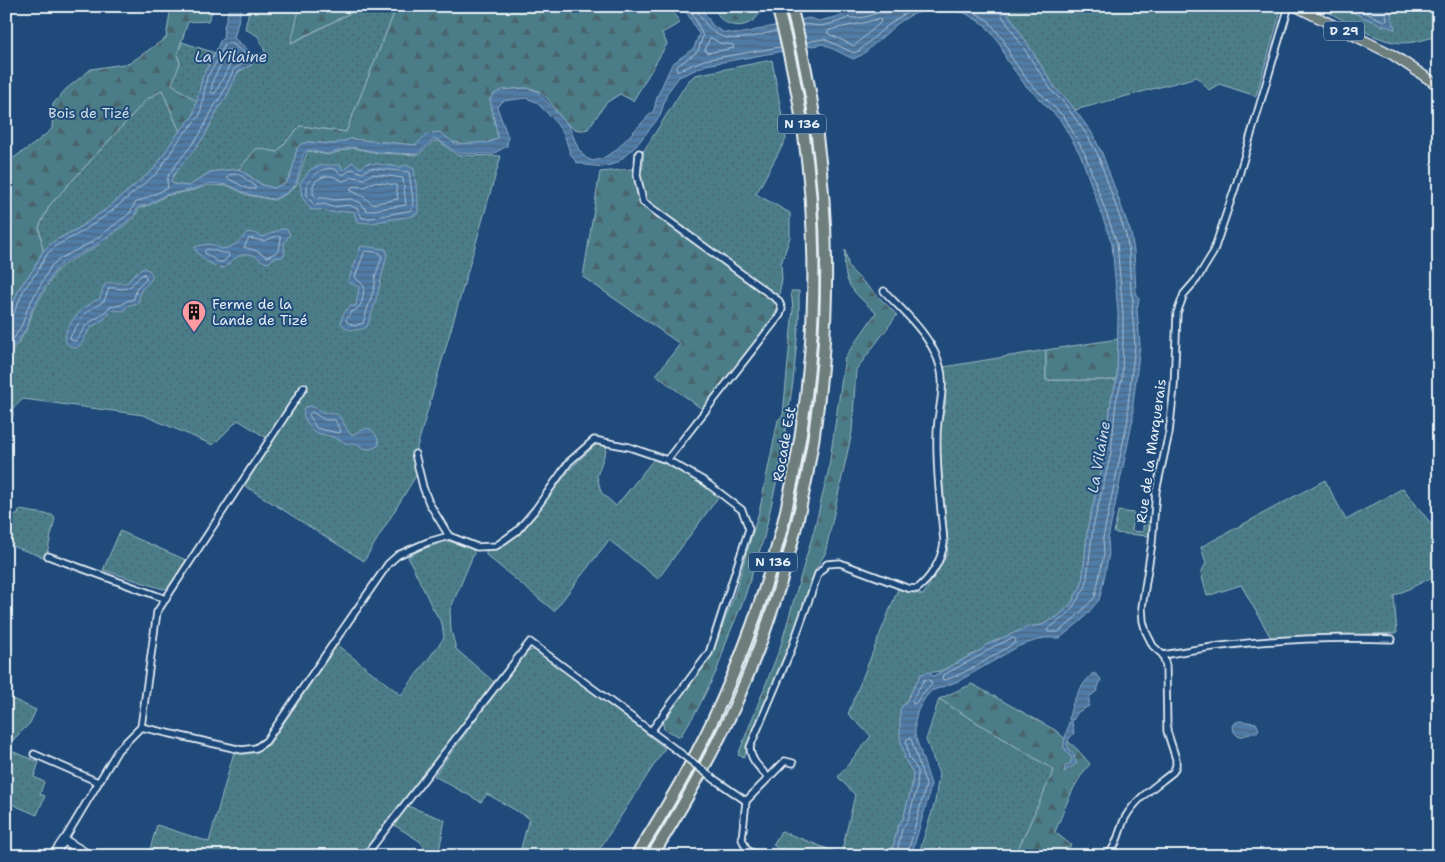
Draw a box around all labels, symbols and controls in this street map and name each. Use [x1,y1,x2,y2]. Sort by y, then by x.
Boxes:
road number: D 29 [1324,22,1364,40]
water label: La Vilaine [195,47,267,67]
park label: Bois de Tizé [48,104,130,122]
road number: N 136 [778,115,826,134]
place label: Ferme de la Lande de Tizé [212,295,308,329]
building icon: Ferme de la Lande de Tizé [181,299,207,333]
street label: Rue de la Marquerais [1132,378,1170,524]
street label: Rocade Est [769,405,799,483]
water label: La Vilaine [1083,420,1115,494]
road number: N 136 [749,552,797,572]

